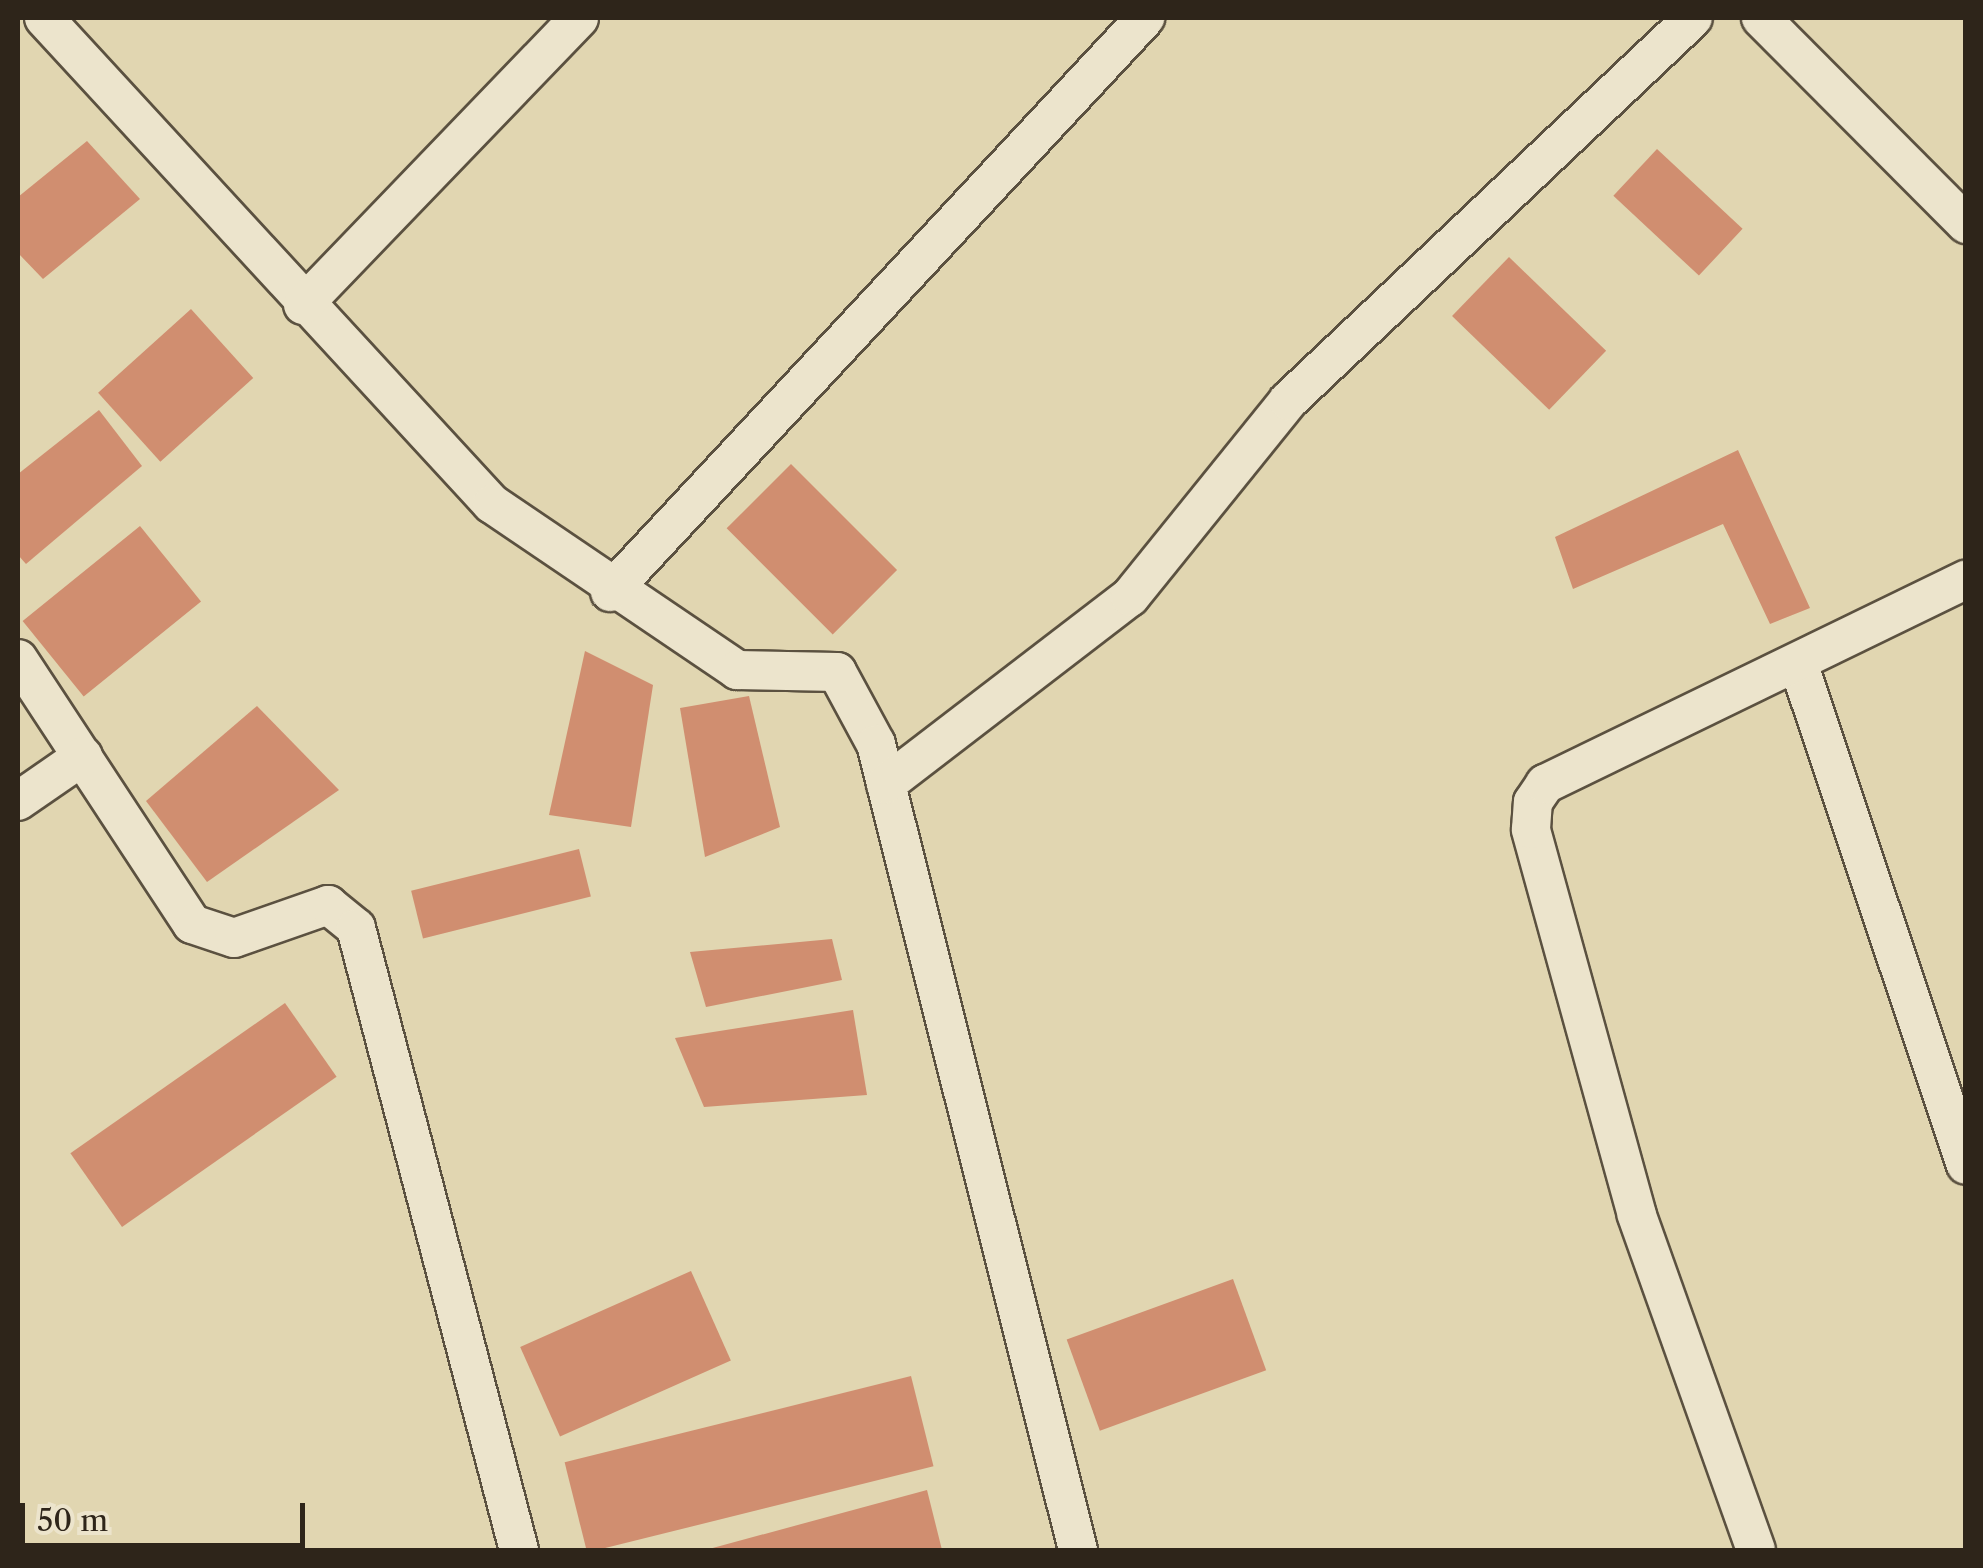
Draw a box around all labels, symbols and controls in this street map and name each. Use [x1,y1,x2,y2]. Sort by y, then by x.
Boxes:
scale bar [25,1483,310,1545]
text: 50 m [37,1502,108,1539]

